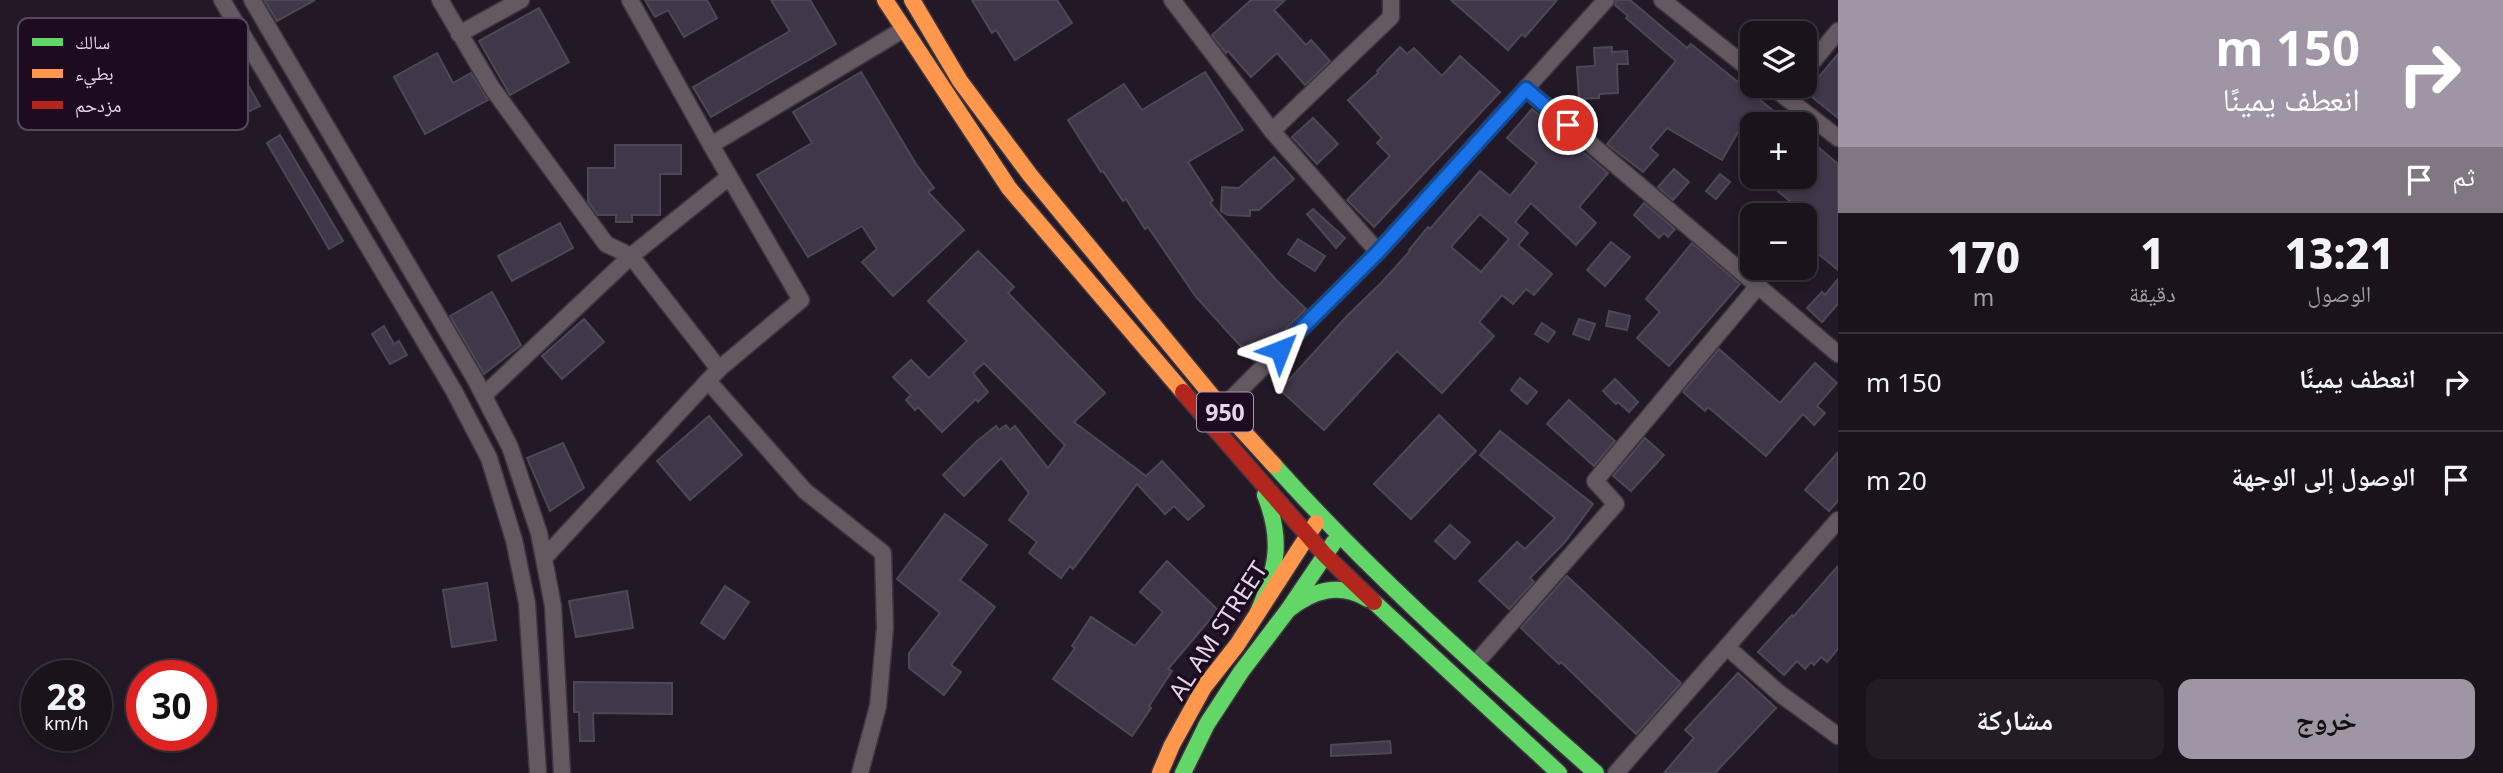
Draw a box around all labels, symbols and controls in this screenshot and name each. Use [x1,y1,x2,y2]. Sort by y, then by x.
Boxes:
text: 150 m [2215,14,2360,80]
legend [18,18,248,130]
map controls [1740,21,1817,280]
button: layers [1740,21,1817,98]
icon: right [2384,28,2475,119]
text: سالك [75,29,110,55]
text: بطيء [75,60,114,89]
text: انعطف يمينًا [2223,77,2360,120]
text: مزدحم [75,92,121,118]
pin [1538,95,1598,155]
icon: arrive [1549,106,1587,144]
button: + [1740,112,1817,189]
text: ثم [2452,158,2475,194]
icon: arrive [2400,161,2438,199]
button: − [1740,203,1817,280]
text: 1 [2140,224,2165,281]
text: 13:21 [2285,224,2394,281]
text: 170 [1947,228,2020,285]
text: دقيقة [2129,277,2176,309]
text: الوصول [2308,277,2371,309]
text: m [1973,281,1994,313]
position arrow [1243,313,1317,387]
text: انعطف يمينًا [2299,360,2416,396]
icon: right [2437,363,2475,401]
text: 150 m [1866,364,1942,400]
road number: 950 [1197,392,1253,432]
text: الوصول إلى الوجهة [2232,458,2416,494]
icon: arrive [2437,461,2475,499]
text: 20 m [1866,462,1927,498]
street label: AL AM STREET [1160,554,1274,706]
speed limit sign: 30 [126,660,217,751]
text: 28 [46,673,87,720]
button: مشاركة [1866,679,2164,759]
button: خروج [2178,679,2475,759]
text: km/h [44,711,89,735]

